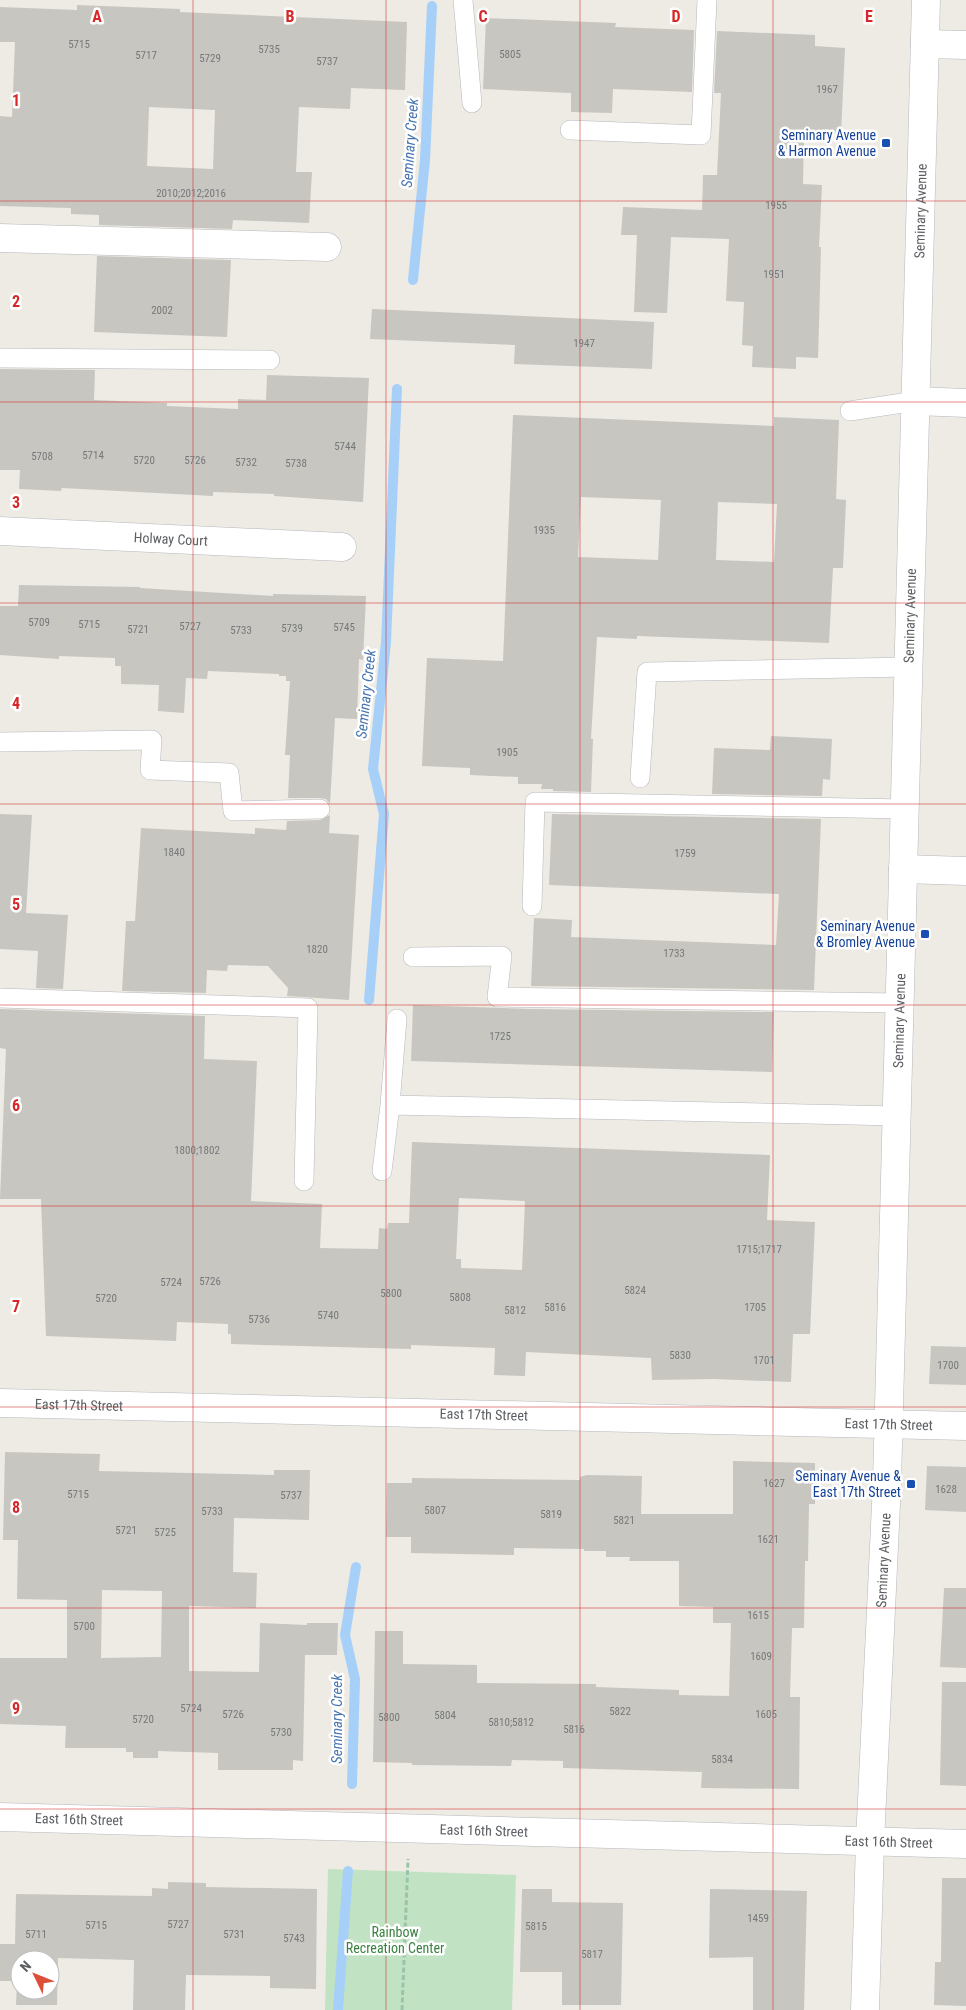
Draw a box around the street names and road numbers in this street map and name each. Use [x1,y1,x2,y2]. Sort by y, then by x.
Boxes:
street label: Seminary Avenue [911,163,930,259]
street label: Holway Court [133,529,208,549]
street label: Seminary Avenue [901,568,919,663]
street label: Seminary Avenue [890,973,908,1068]
street label: East 17th Street [35,1396,123,1414]
street label: East 17th Street [440,1405,528,1424]
street label: East 17th Street [844,1415,933,1433]
street label: Seminary Avenue [873,1512,894,1608]
street label: East 16th Street [35,1810,123,1828]
street label: East 16th Street [439,1821,528,1840]
street label: East 16th Street [844,1833,933,1851]

